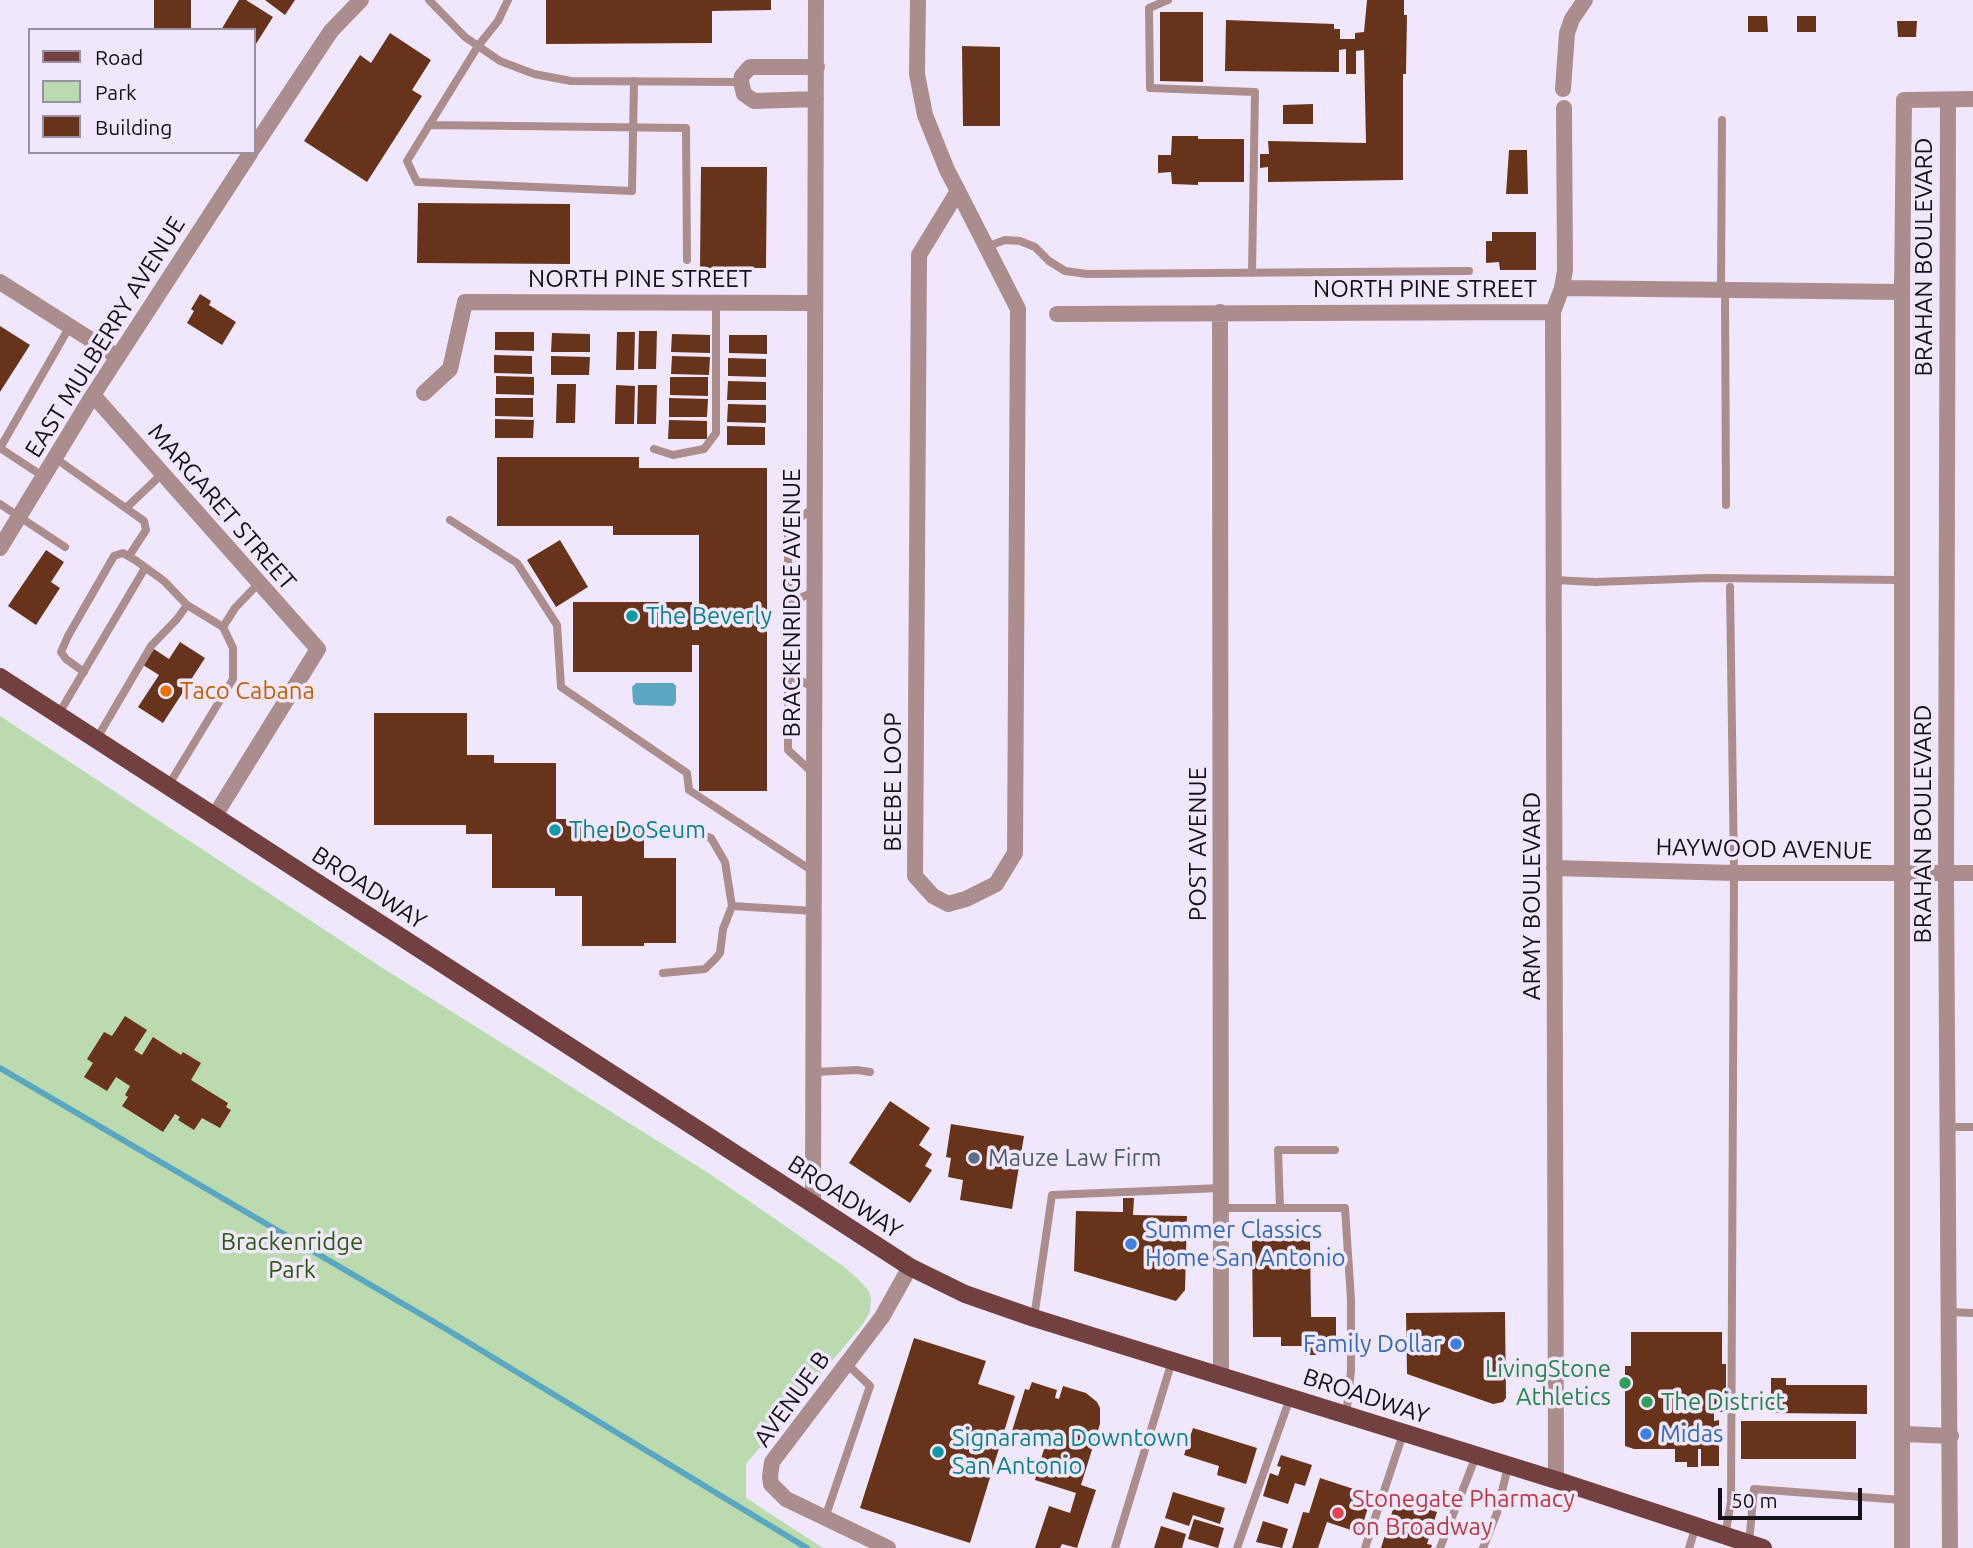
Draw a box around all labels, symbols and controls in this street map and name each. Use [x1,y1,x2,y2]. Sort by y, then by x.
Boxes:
legend [28,28,256,154]
text: Road [95,45,143,69]
text: Park [95,80,137,104]
text: Building [95,115,172,139]
street label: BRAHAN BOULEVARD [1910,138,1938,376]
street label: EAST MULBERRY AVENUE [19,211,191,463]
street label: NORTH PINE STREET [528,265,752,293]
street label: NORTH PINE STREET [1313,275,1537,303]
street label: MARGARET STREET [142,418,302,596]
street label: BRACKENRIDGE AVENUE [778,468,806,738]
place label: The Beverly [646,602,772,630]
marker: The Beverly [624,608,640,624]
place label: Taco Cabana [180,677,315,705]
marker: Taco Cabana [158,683,174,699]
street label: BRAHAN BOULEVARD [1909,705,1937,943]
street label: BEEBE LOOP [879,712,907,852]
street label: POST AVENUE [1184,767,1212,921]
street label: ARMY BOULEVARD [1518,792,1546,1000]
place label: The DoSeum [569,816,706,844]
marker: The DoSeum [547,822,563,838]
street label: HAYWOOD AVENUE [1655,833,1873,865]
street label: BROADWAY [306,840,432,936]
place label: Mauze Law Firm [988,1144,1161,1172]
street label: BROADWAY [782,1149,908,1245]
marker: Mauze Law Firm [966,1150,982,1166]
place label: Summer Classics Home San Antonio [1145,1216,1346,1272]
park label: Brackenridge Park [221,1228,363,1284]
marker: Summer Classics Home San Antonio [1123,1236,1139,1252]
place label: Family Dollar [1303,1330,1442,1358]
marker: Family Dollar [1448,1336,1464,1352]
street label: AVENUE B [748,1346,836,1452]
place label: LivingStone Athletics [1485,1355,1611,1411]
street label: BROADWAY [1299,1362,1433,1430]
marker: LivingStone Athletics [1617,1375,1633,1391]
place label: The District [1661,1388,1785,1416]
marker: The District [1639,1394,1655,1410]
place label: Midas [1660,1420,1723,1448]
place label: Signarama Downtown San Antonio [952,1424,1189,1480]
marker: Midas [1638,1426,1654,1442]
marker: Signarama Downtown San Antonio [930,1444,946,1460]
scale bar [1721,1474,1864,1518]
place label: Stonegate Pharmacy on Broadway [1352,1485,1575,1541]
text: 50 m [1731,1488,1778,1512]
marker: Stonegate Pharmacy on Broadway [1330,1505,1346,1521]

